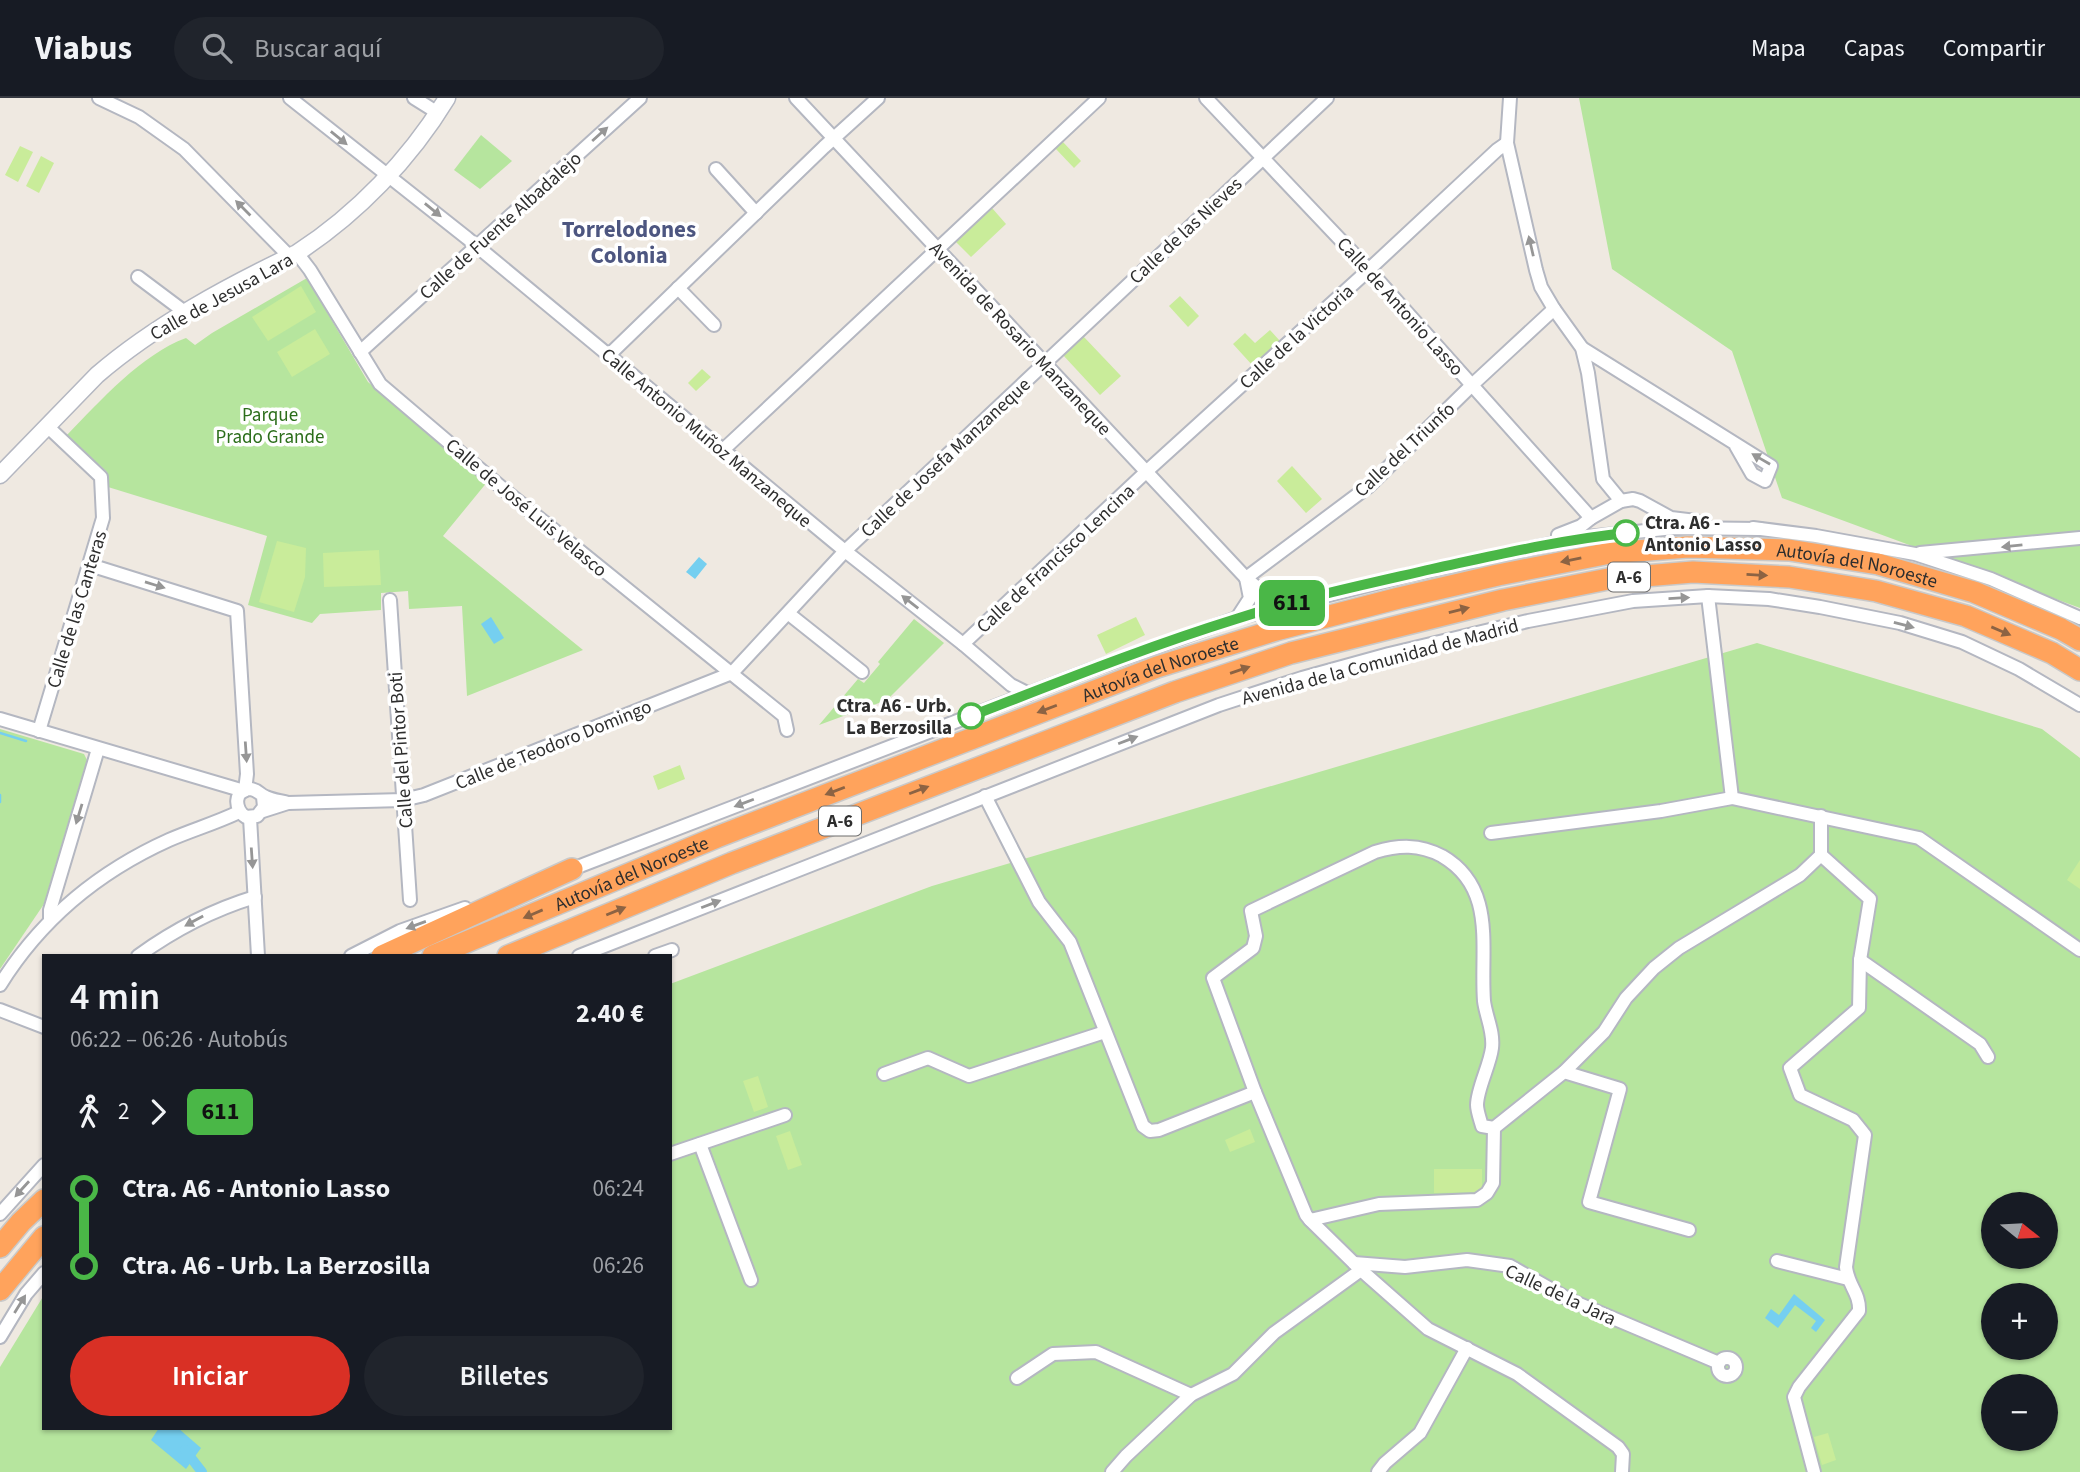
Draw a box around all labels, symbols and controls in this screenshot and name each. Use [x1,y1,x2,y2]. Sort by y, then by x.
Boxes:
search box [174,17,664,80]
text: Viabus [35,25,132,72]
icon: search [198,29,236,67]
text: Buscar aquí [254,30,381,67]
text: Mapa [1751,31,1806,66]
text: Capas [1844,31,1905,66]
text: Compartir [1943,31,2045,66]
one-way arrow [591,127,608,142]
one-way arrow [329,130,347,145]
street label: Calle de Fuente Albadalejo [414,146,588,306]
street label: Calle de las Nieves [1123,171,1249,291]
one-way arrow [235,200,252,216]
one-way arrow [423,203,441,218]
district label: Torrelodones Colonia [562,213,696,272]
street label: Calle de Antonio Lasso [1330,232,1470,382]
one-way arrow [1525,235,1536,257]
street label: Avenida de Rosario Manzaneque [923,236,1117,442]
street label: Calle de Jesusa Lara [145,247,298,348]
street label: Calle de la Victoria [1234,278,1360,396]
street label: Calle Antonio Muñoz Manzaneque [595,342,817,534]
street label: Calle de Josefa Manzaneque [855,372,1037,544]
street label: Calle del Triunfo [1349,396,1461,504]
park label: Parque Prado Grande [216,402,324,451]
street label: Calle de José Luis Velasco [439,432,613,584]
one-way arrow [1751,453,1770,465]
street label: Calle de Francisco Lencina [971,478,1141,640]
place label: Ctra. A6 - Antonio Lasso [1644,510,1762,559]
marker: Ctra. A6 - Antonio Lasso [1613,520,1639,546]
street label: Calle de las Canteras [41,527,114,692]
street label: Autovía del Noroeste [1776,538,1941,596]
one-way arrow [2001,541,2023,552]
one-way arrow [1560,555,1582,566]
road number: A-6 [1608,562,1650,592]
one-way arrow [1746,570,1768,581]
line badge: 611 [1252,580,1332,626]
one-way arrow [145,581,166,591]
text: 611 [1273,585,1311,620]
one-way arrow [1668,592,1690,603]
one-way arrow [901,594,919,609]
one-way arrow [1448,605,1470,616]
street label: Avenida de la Comunidad de Madrid [1239,612,1522,712]
one-way arrow [1893,620,1915,631]
one-way arrow [1991,625,2011,637]
street label: Autovía del Noroeste [1078,630,1242,710]
one-way arrow [1230,664,1251,675]
street label: Calle del Pintor Boti [383,671,420,829]
place label: Ctra. A6 - Urb. La Berzosilla [836,693,952,742]
street label: Calle de Teodoro Domingo [451,694,656,797]
marker: Ctra. A6 - Urb. La Berzosilla [958,703,984,729]
one-way arrow [1036,704,1057,715]
one-way arrow [1118,735,1139,746]
one-way arrow [241,741,252,763]
one-way arrow [908,785,929,796]
one-way arrow [824,786,845,797]
one-way arrow [734,798,755,809]
one-way arrow [73,804,83,825]
road number: A-6 [819,806,861,836]
street label: Autovía del Noroeste [551,830,713,919]
one-way arrow [247,847,258,869]
one-way arrow [701,898,722,909]
one-way arrow [606,905,627,916]
one-way arrow [523,908,544,919]
one-way arrow [184,915,204,927]
one-way arrow [406,920,427,931]
text: 4 min [70,970,160,1024]
text: 2.40 € [576,995,644,1032]
text: 06:22 – 06:26 · Autobús [70,1023,288,1056]
icon: walk [70,1093,108,1131]
icon: forward [139,1093,177,1131]
text: 611 [201,1094,239,1129]
text: 2 [118,1095,129,1128]
text: Ctra. A6 - Antonio Lasso [122,1170,390,1207]
text: 06:24 [593,1172,644,1205]
one-way arrow [14,1180,30,1198]
north arrow [1981,1192,2058,1269]
map controls [1981,1192,2058,1451]
text: Ctra. A6 - Urb. La Berzosilla [122,1247,430,1284]
text: 06:26 [593,1249,644,1282]
street label: Calle de la Jara [1500,1258,1620,1333]
button: + [1981,1283,2058,1360]
one-way arrow [14,1294,27,1313]
button: Iniciar [70,1336,350,1416]
button: Billetes [364,1336,644,1416]
button: − [1981,1374,2058,1451]

